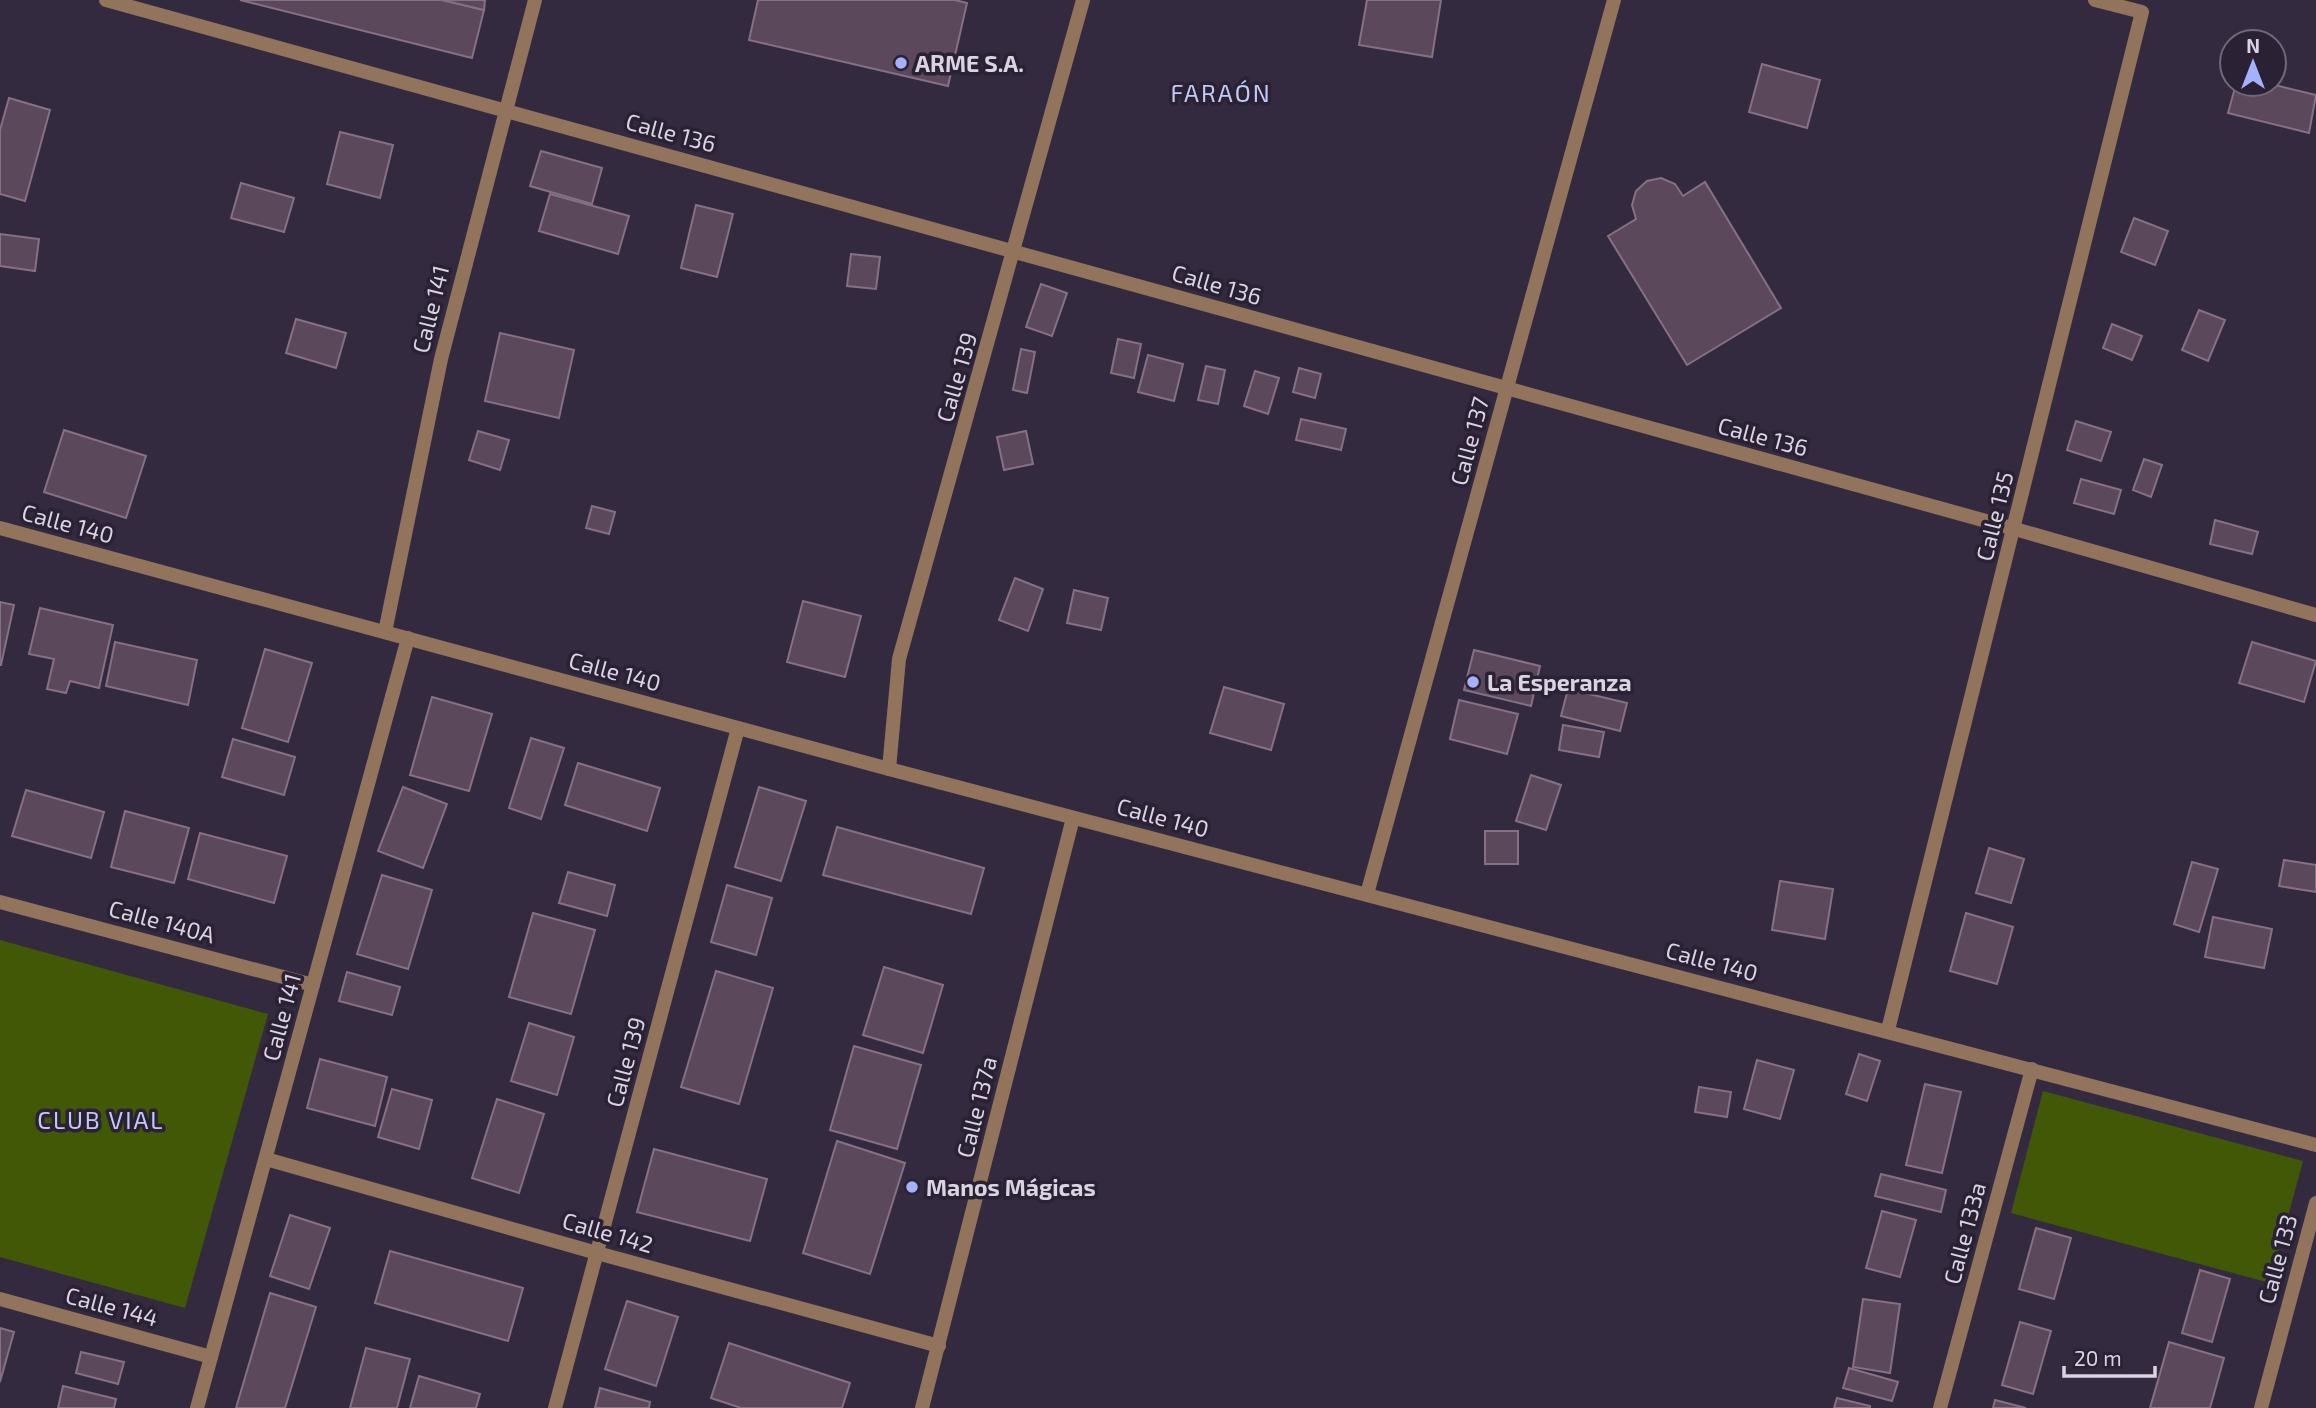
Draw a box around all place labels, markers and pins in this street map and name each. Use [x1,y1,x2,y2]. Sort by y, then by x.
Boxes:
place label: ARME S.A. [915,49,1024,77]
marker: ARME S.A. [893,55,909,71]
place label: La Esperanza [1487,668,1632,696]
marker: La Esperanza [1465,674,1481,690]
place label: Manos Mágicas [926,1173,1096,1201]
marker: Manos Mágicas [904,1179,920,1195]

